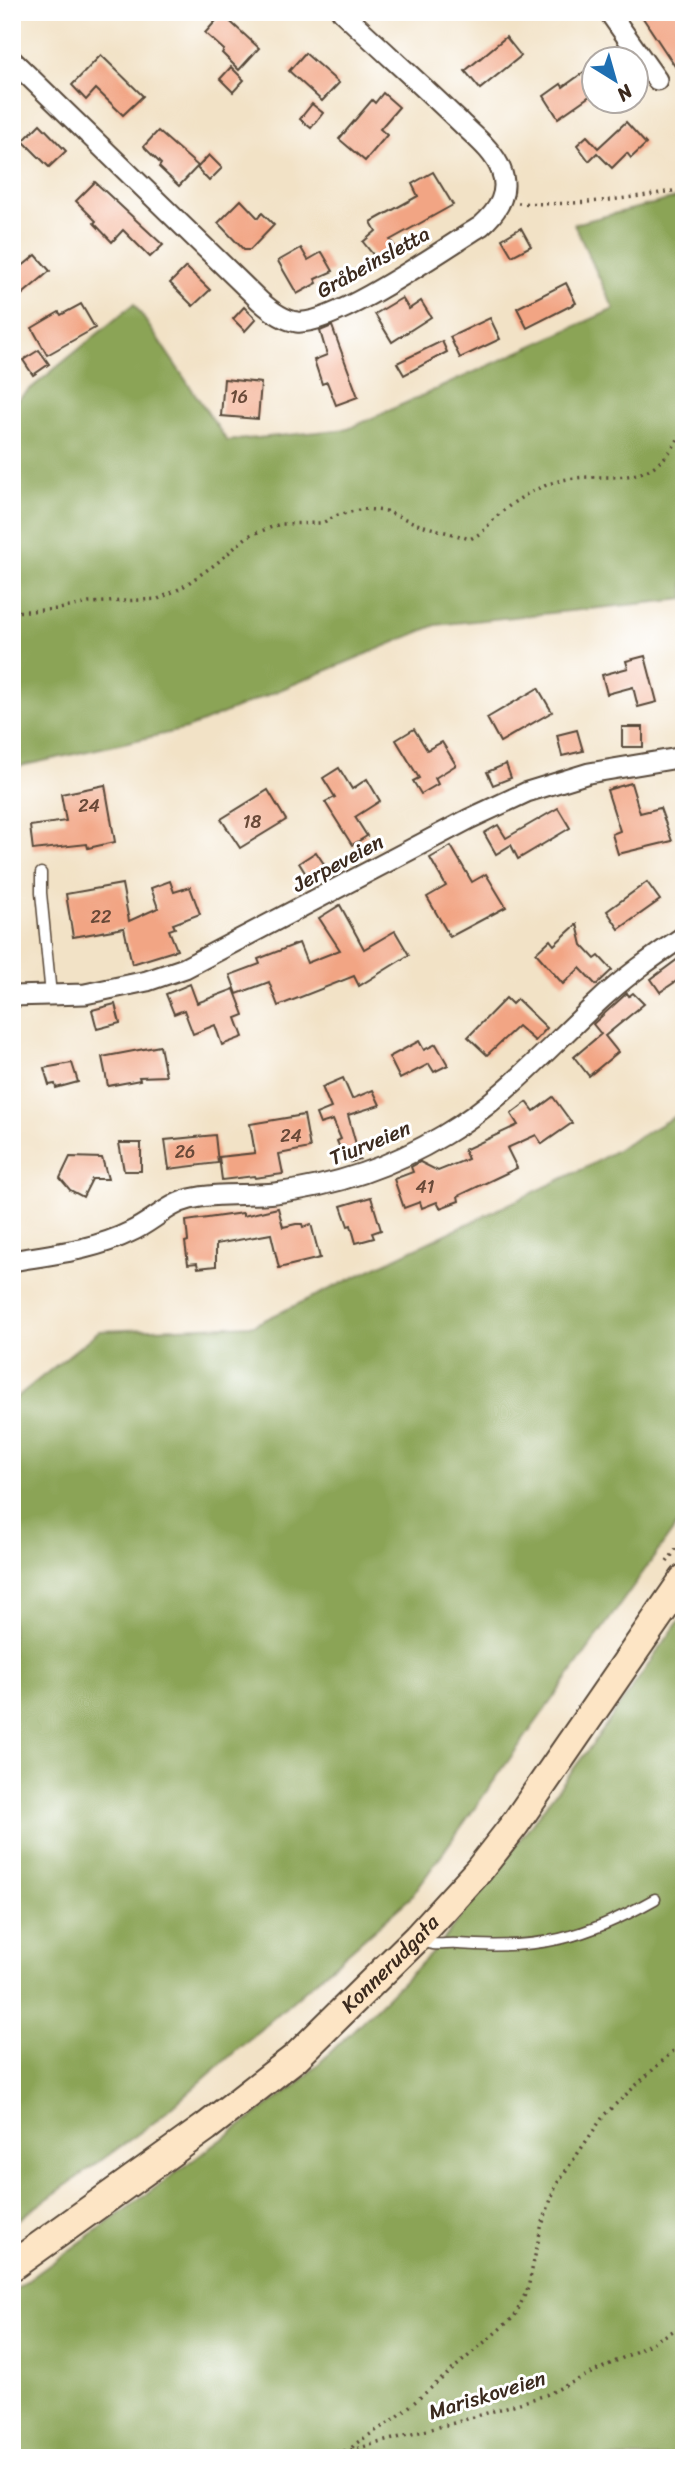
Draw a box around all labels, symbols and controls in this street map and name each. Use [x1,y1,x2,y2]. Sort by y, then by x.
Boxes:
north arrow [580,46,650,116]
text: N [609,75,641,111]
street label: Gråbeinsletta [309,215,437,309]
house number: 16 [230,381,248,413]
house number: 24 [78,790,100,822]
house number: 18 [243,806,261,838]
street label: Jerpeveien [285,823,391,903]
house number: 22 [91,901,111,933]
street label: Tiurveien [323,1109,417,1177]
house number: 24 [280,1120,302,1152]
house number: 26 [175,1136,195,1168]
house number: 41 [416,1171,435,1203]
street label: Konnerudgata [331,1905,449,2023]
street label: Mariskoveien [424,2359,550,2431]

